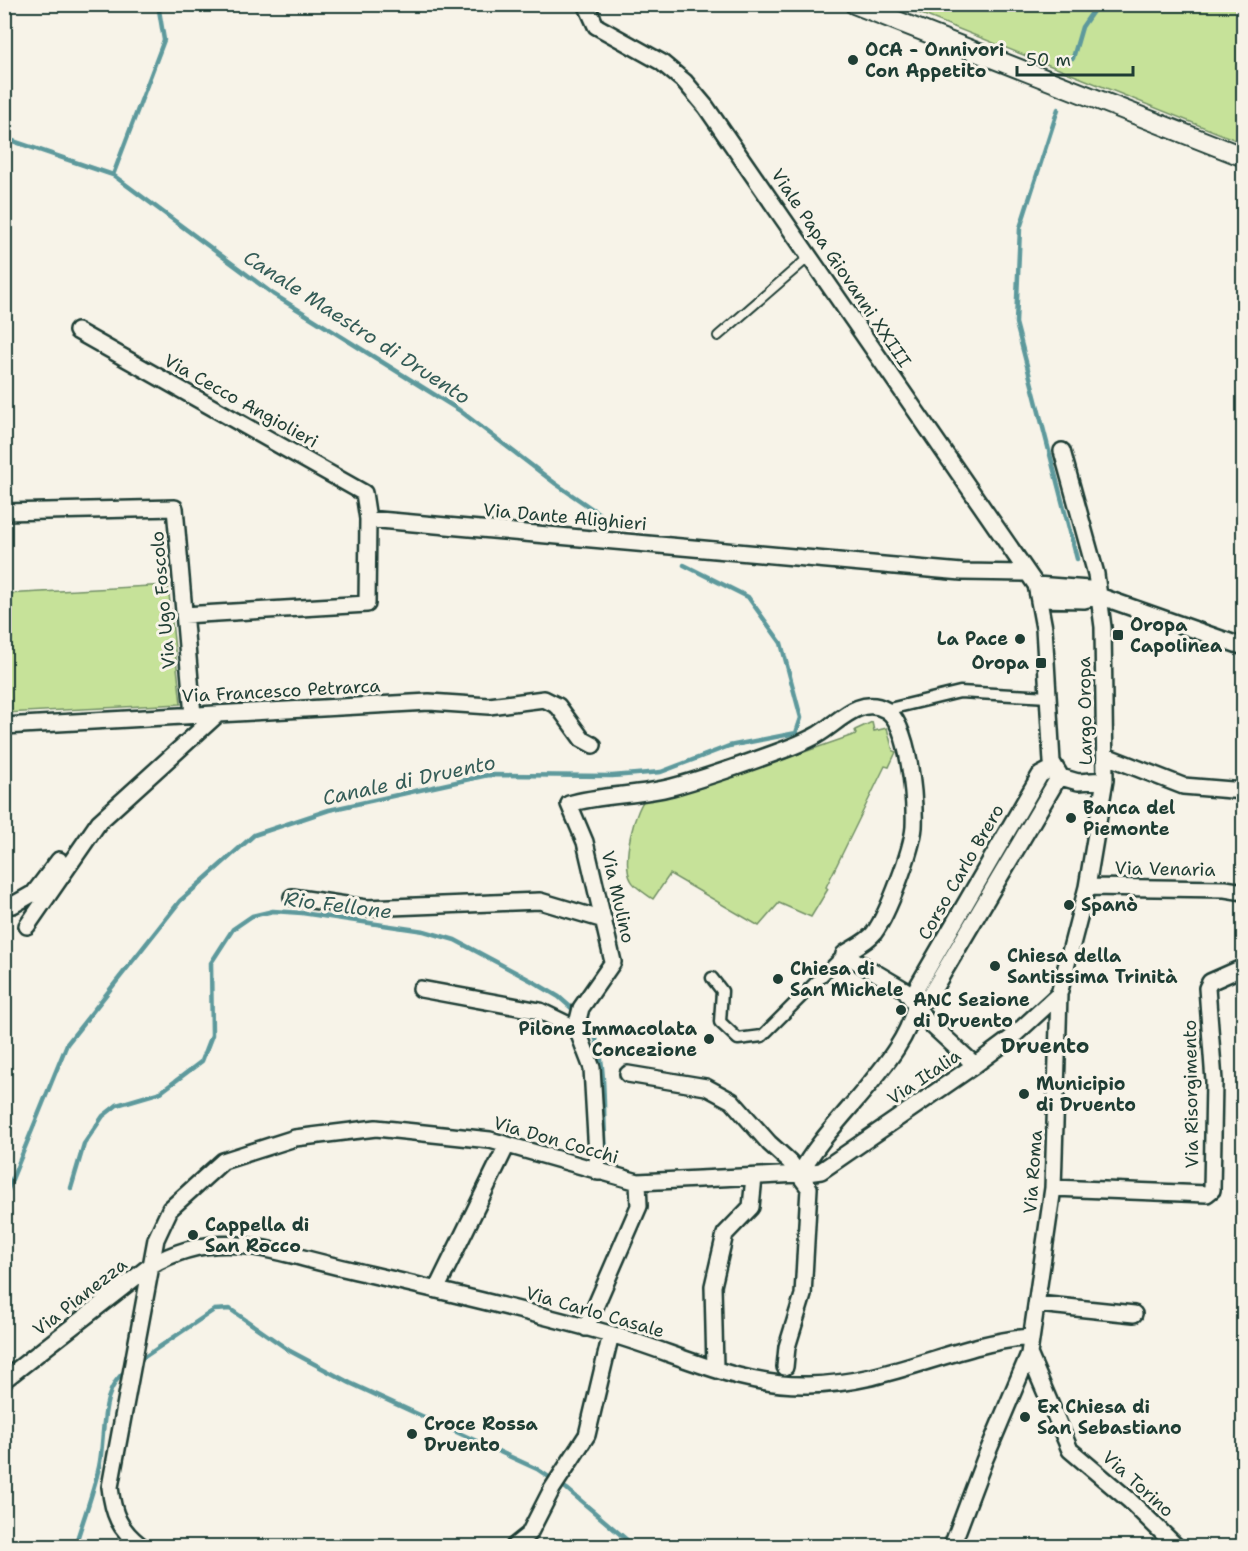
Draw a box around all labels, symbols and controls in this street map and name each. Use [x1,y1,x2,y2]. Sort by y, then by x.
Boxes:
place label: OCA - Onnivori Con Appetito [865,38,1004,83]
scale bar [1017,39,1132,77]
text: 50 m [1026,48,1071,72]
marker: OCA - Onnivori Con Appetito [846,53,860,67]
street label: Viale Papa Giovanni XXIII [765,164,917,372]
water label: Canale Maestro di Druento [239,244,475,410]
street label: Via Cecco Angiolieri [160,349,322,453]
street label: Via Dante Alighieri [482,498,648,536]
street label: Via Ugo Foscolo [145,530,181,670]
place label: Oropa Capolinea [1130,613,1223,658]
place label: La Pace [937,627,1008,651]
marker: Oropa Capolinea [1111,628,1125,642]
marker: La Pace [1013,632,1027,646]
place label: Oropa [971,651,1030,675]
marker: Oropa [1034,656,1048,670]
street label: Largo Oropa [1072,656,1098,766]
street label: Via Francesco Petrarca [181,674,381,708]
water label: Canale di Druento [320,749,498,811]
place label: Banca del Piemonte [1083,796,1175,841]
street label: Corso Carlo Brero [912,800,1010,944]
marker: Banca del Piemonte [1064,811,1078,825]
street label: Via Mulino [596,849,640,945]
street label: Via Venaria [1114,856,1216,882]
water label: Rio Fellone [283,885,393,925]
place label: Spanò [1081,893,1138,917]
marker: Spanò [1062,898,1076,912]
place label: Chiesa della Santissima Trinità [1007,944,1178,989]
place label: Chiesa di San Michele [790,957,904,1002]
marker: Chiesa della Santissima Trinità [988,959,1002,973]
marker: Chiesa di San Michele [771,972,785,986]
place label: ANC Sezione di Druento [913,988,1030,1033]
marker: ANC Sezione di Druento [894,1003,908,1017]
place label: Pilone Immacolata Concezione [519,1017,698,1062]
street label: Via Risorgimento [1178,1020,1204,1168]
marker: Pilone Immacolata Concezione [702,1032,716,1046]
district label: Druento [1001,1032,1089,1060]
street label: Via Italia [883,1044,965,1110]
place label: Municipio di Druento [1036,1072,1136,1117]
marker: Municipio di Druento [1017,1087,1031,1101]
street label: Via Don Cocchi [491,1111,621,1169]
street label: Via Roma [1018,1129,1048,1215]
place label: Cappella di San Rocco [205,1213,309,1258]
marker: Cappella di San Rocco [186,1228,200,1242]
street label: Via Pianezza [28,1253,132,1341]
street label: Via Carlo Casale [523,1281,667,1343]
place label: Ex Chiesa di San Sebastiano [1037,1395,1182,1440]
marker: Ex Chiesa di San Sebastiano [1018,1410,1032,1424]
place label: Croce Rossa Druento [424,1412,539,1457]
marker: Croce Rossa Druento [405,1427,419,1441]
street label: Via Torino [1097,1445,1179,1523]

